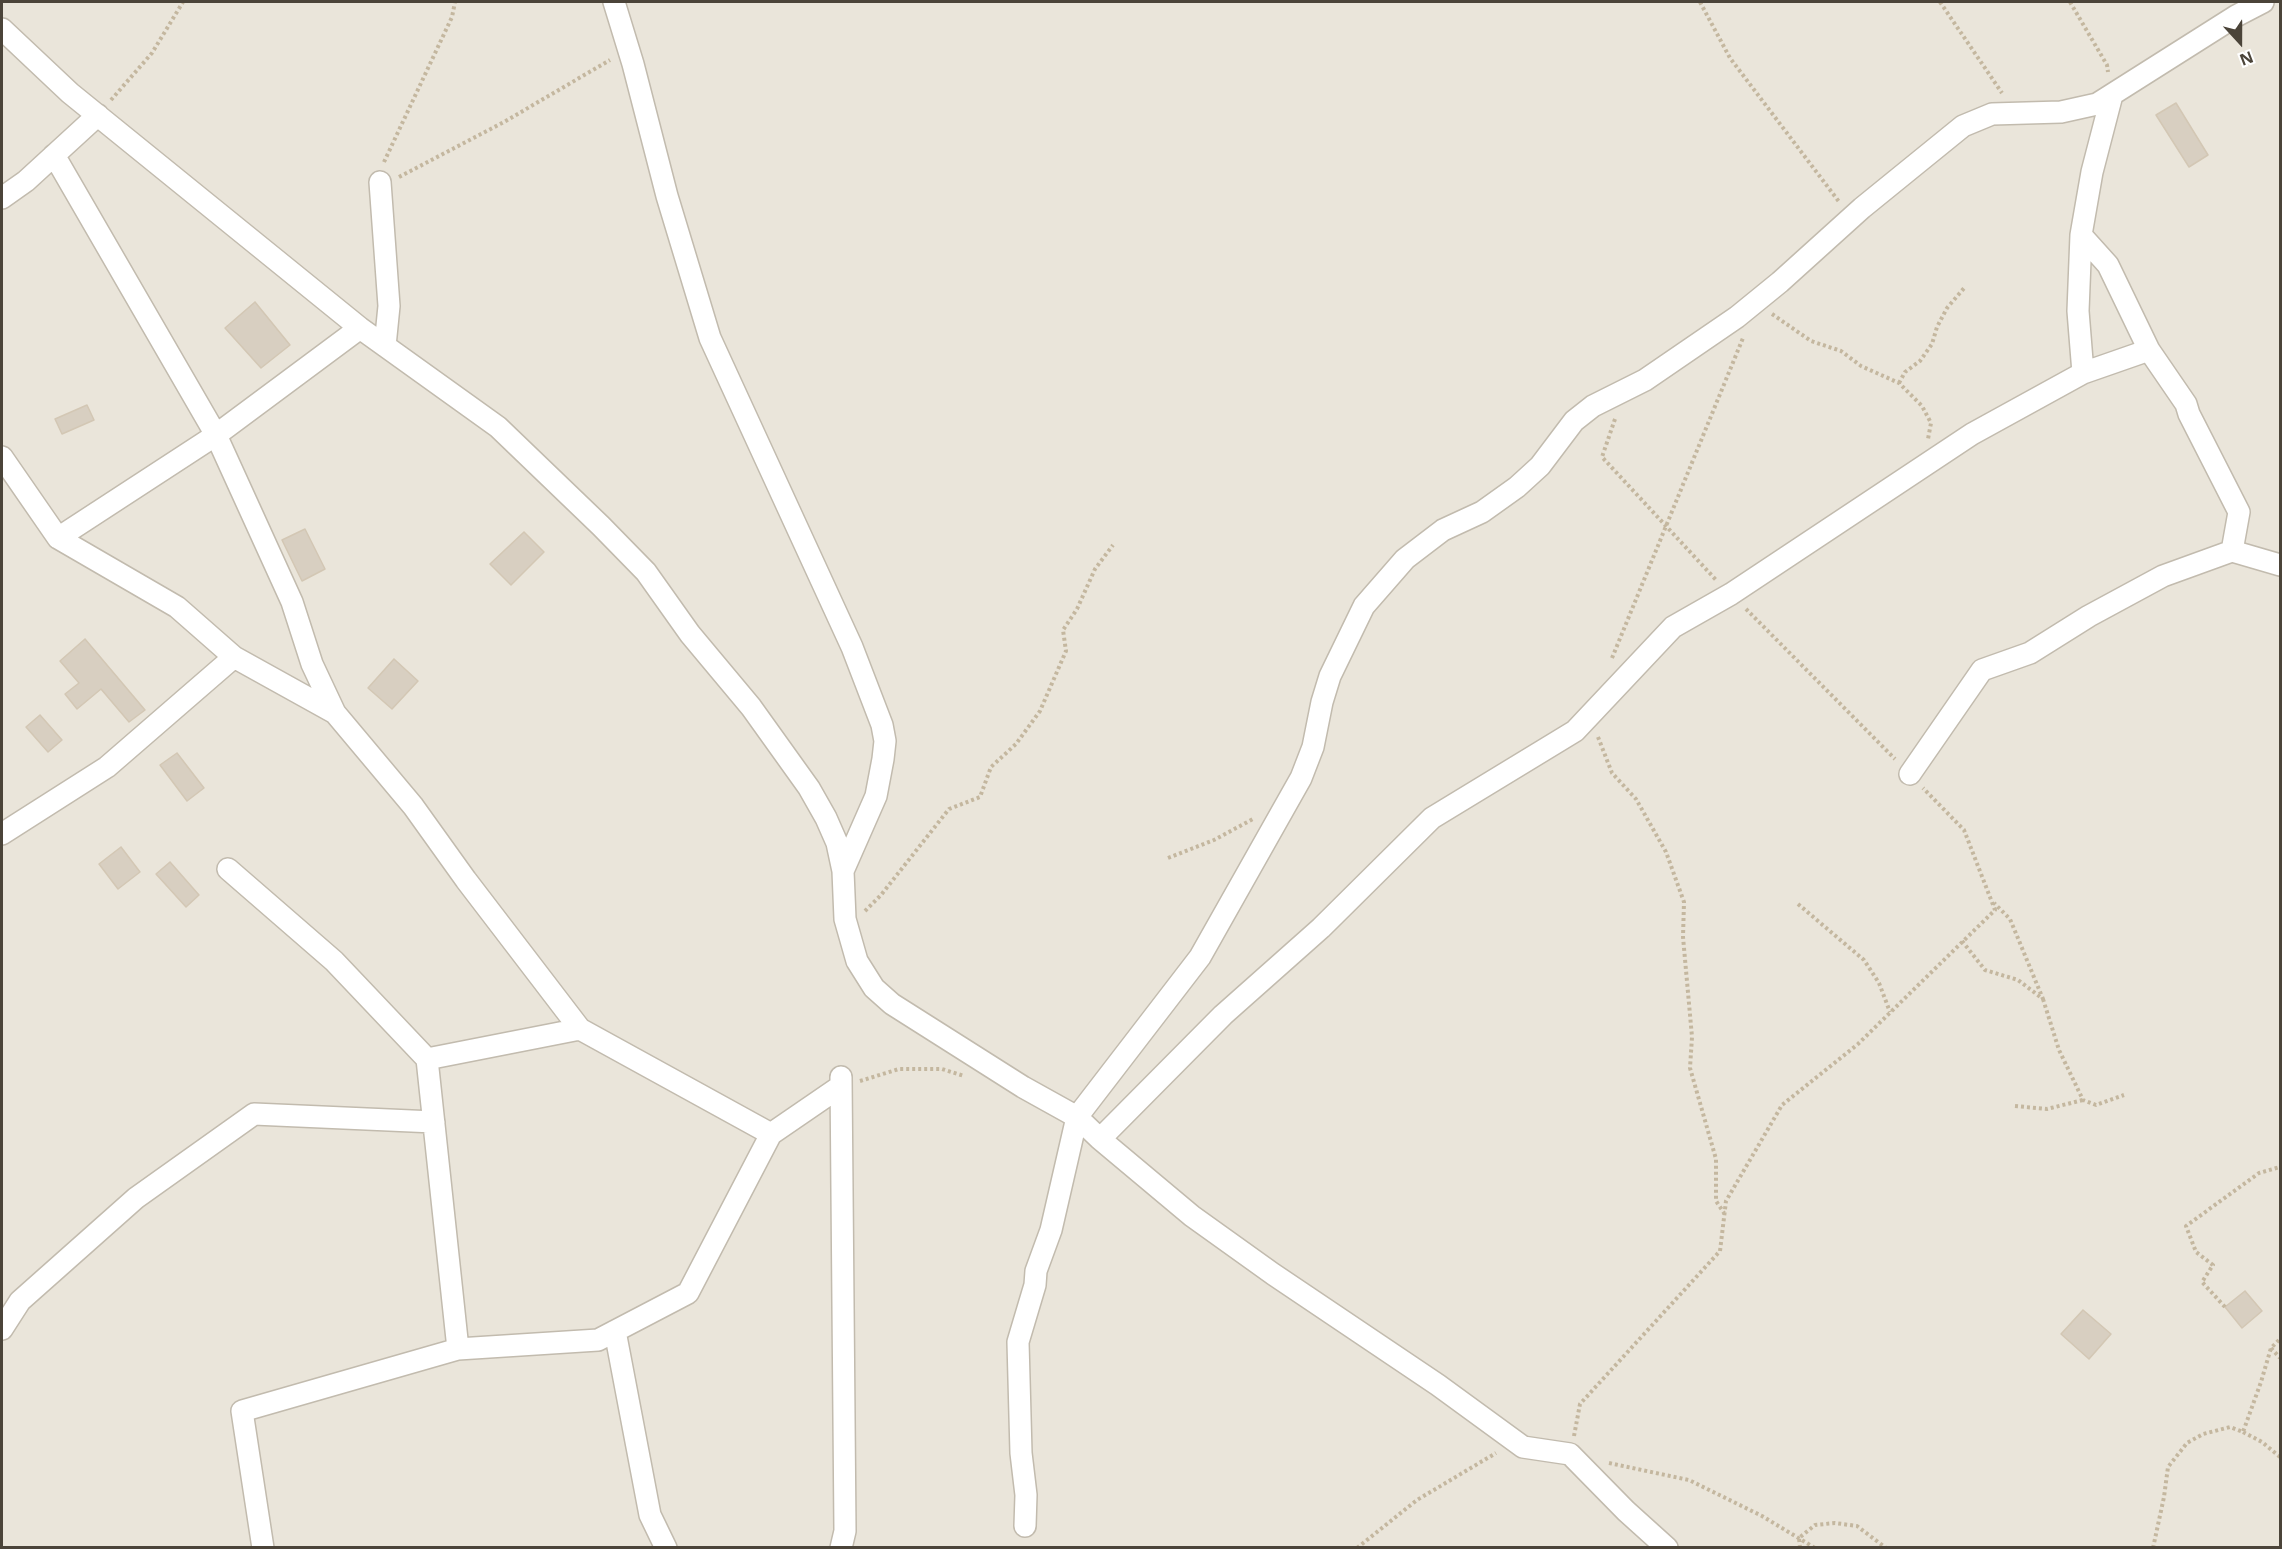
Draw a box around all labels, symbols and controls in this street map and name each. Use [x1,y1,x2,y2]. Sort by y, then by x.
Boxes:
north arrow [2210,12,2270,72]
text: N [2236,46,2256,71]

